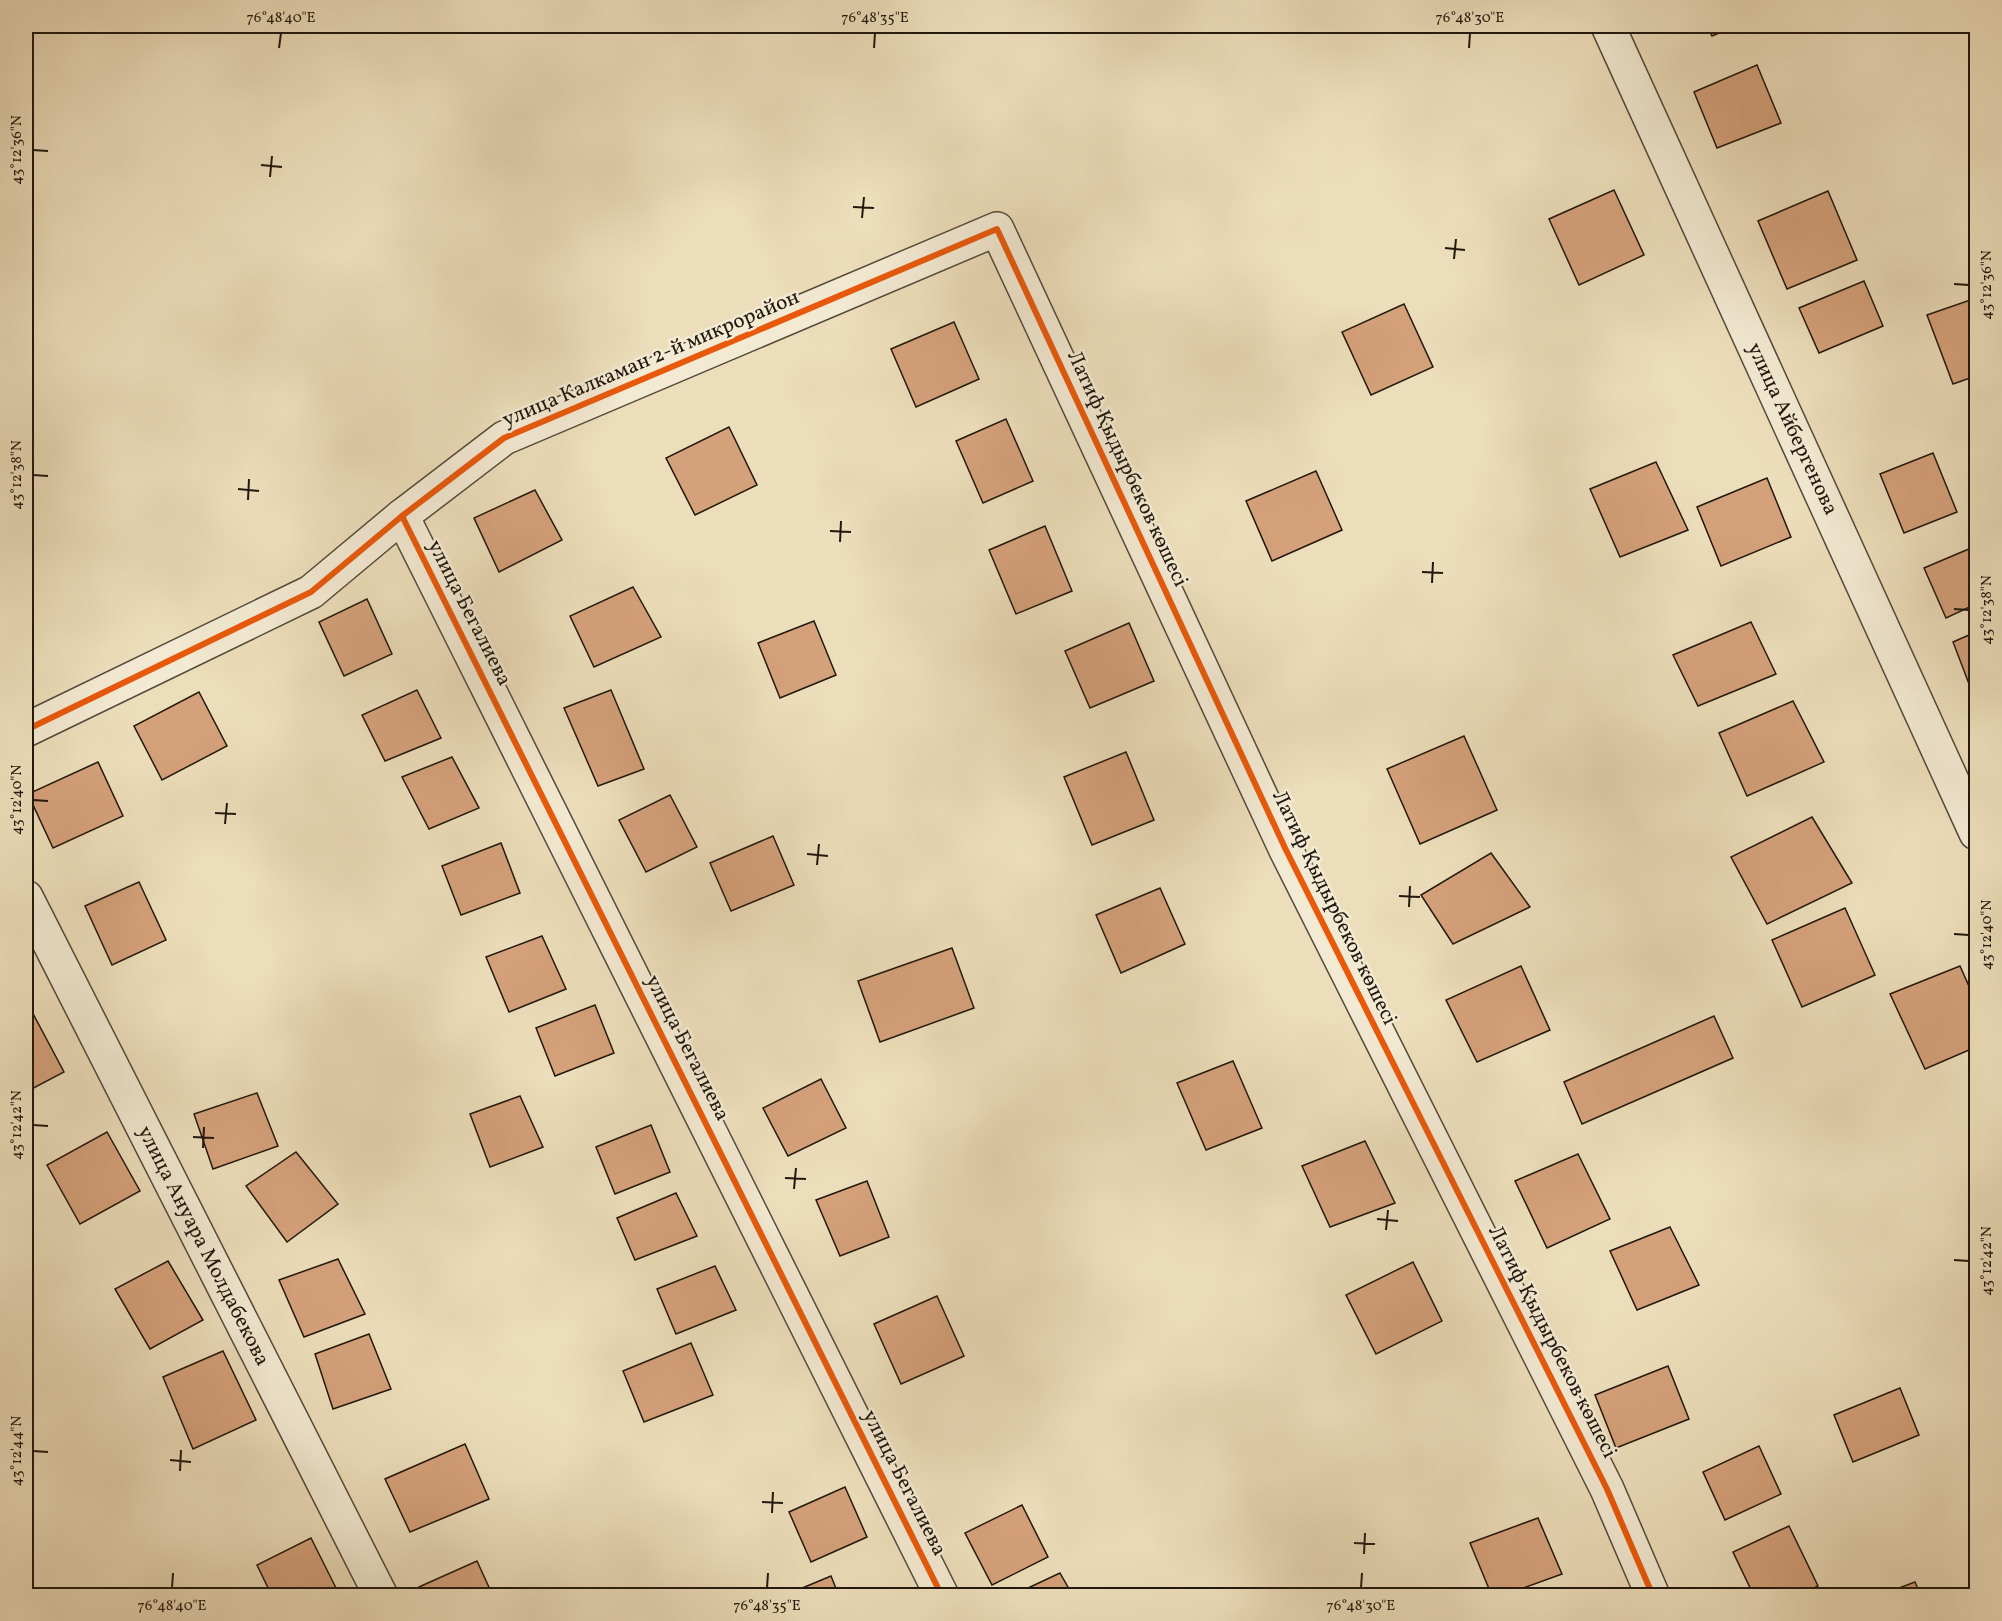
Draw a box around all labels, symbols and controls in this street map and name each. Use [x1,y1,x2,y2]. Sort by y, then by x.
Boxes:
text: 76°48'40"E [247,8,315,29]
text: 76°48'35"E [841,8,909,29]
text: 76°48'30"E [1436,8,1504,29]
text: 43°12'36"N [7,115,28,185]
text: 43°12'36"N [1977,250,1998,320]
street label: улица Калкаман 2-й микрорайон [498,283,804,435]
street label: улица Айбергенова [1739,338,1845,520]
street label: Латиф Қыдырбеков көшесі [1059,346,1195,592]
text: 43°12'38"N [7,440,28,510]
street label: улица Бегалиева [420,535,518,691]
text: 43°12'38"N [1977,575,1998,645]
text: 43°12'40"N [7,765,28,835]
street label: Латиф Қыдырбеков көшесі [1264,786,1404,1030]
text: 43°12'40"N [1977,900,1998,970]
street label: улица Бегалиева [638,970,736,1126]
text: 43°12'42"N [7,1090,28,1160]
street label: улица Ануара Молдабекова [130,1121,276,1371]
street label: Латиф Қыдырбеков көшесі [1481,1221,1623,1463]
text: 43°12'42"N [1977,1226,1998,1296]
street label: улица Бегалиева [855,1405,953,1561]
text: 43°12'44"N [7,1416,28,1486]
text: 76°48'40"E [138,1596,206,1617]
text: 76°48'35"E [733,1596,801,1617]
text: 76°48'30"E [1327,1596,1395,1617]

